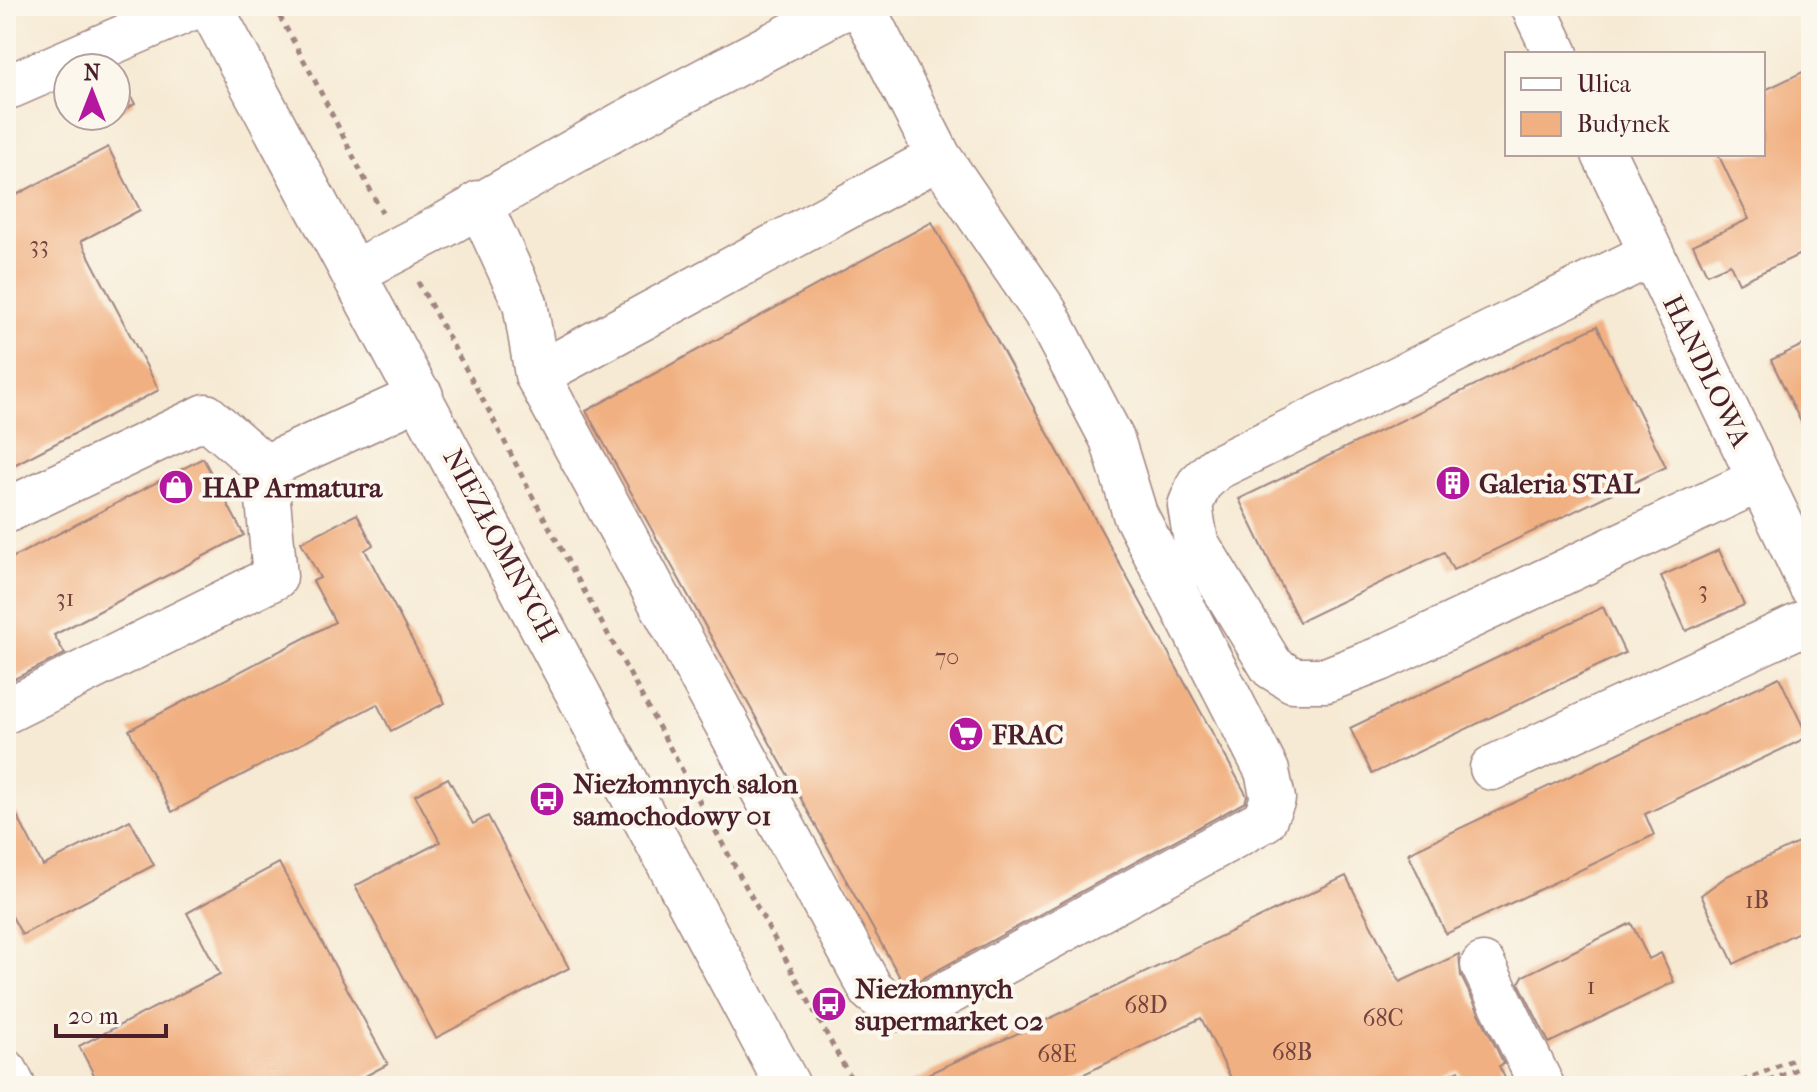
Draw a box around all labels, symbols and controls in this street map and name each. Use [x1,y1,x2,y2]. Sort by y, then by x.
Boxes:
north arrow [52,52,132,132]
legend [1505,52,1765,156]
text: N [84,60,101,86]
text: Ulica [1577,70,1632,98]
text: Budynek [1577,110,1670,138]
house number: 33 [29,231,49,259]
street label: HANDLOWA [1656,290,1758,453]
street label: NIEZŁOMNYCH [436,443,566,647]
building icon: Galeria STAL [1434,464,1472,502]
place label: Galeria STAL [1479,467,1641,500]
shop icon: HAP Armatura [157,468,195,506]
place label: HAP Armatura [202,471,383,504]
house number: 3 [1698,576,1708,604]
house number: 31 [56,584,74,612]
house number: 70 [935,643,959,671]
supermarket icon: FRAC [947,715,985,753]
place label: FRAC [992,718,1064,751]
place label: Niezłomnych salon samochodowy 01 [573,767,799,832]
bus stop icon: Niezłomnych salon samochodowy 01 [528,780,566,818]
house number: 1B [1745,886,1769,914]
place label: Niezłomnych supermarket 02 [855,972,1044,1037]
house number: 1 [1587,972,1595,1000]
bus stop icon: Niezłomnych supermarket 02 [810,985,848,1023]
scale bar [56,988,166,1038]
house number: 68D [1124,991,1168,1019]
text: 20 m [68,1002,119,1030]
house number: 68C [1362,1004,1404,1032]
house number: 68B [1272,1038,1312,1066]
house number: 68E [1037,1040,1077,1068]

